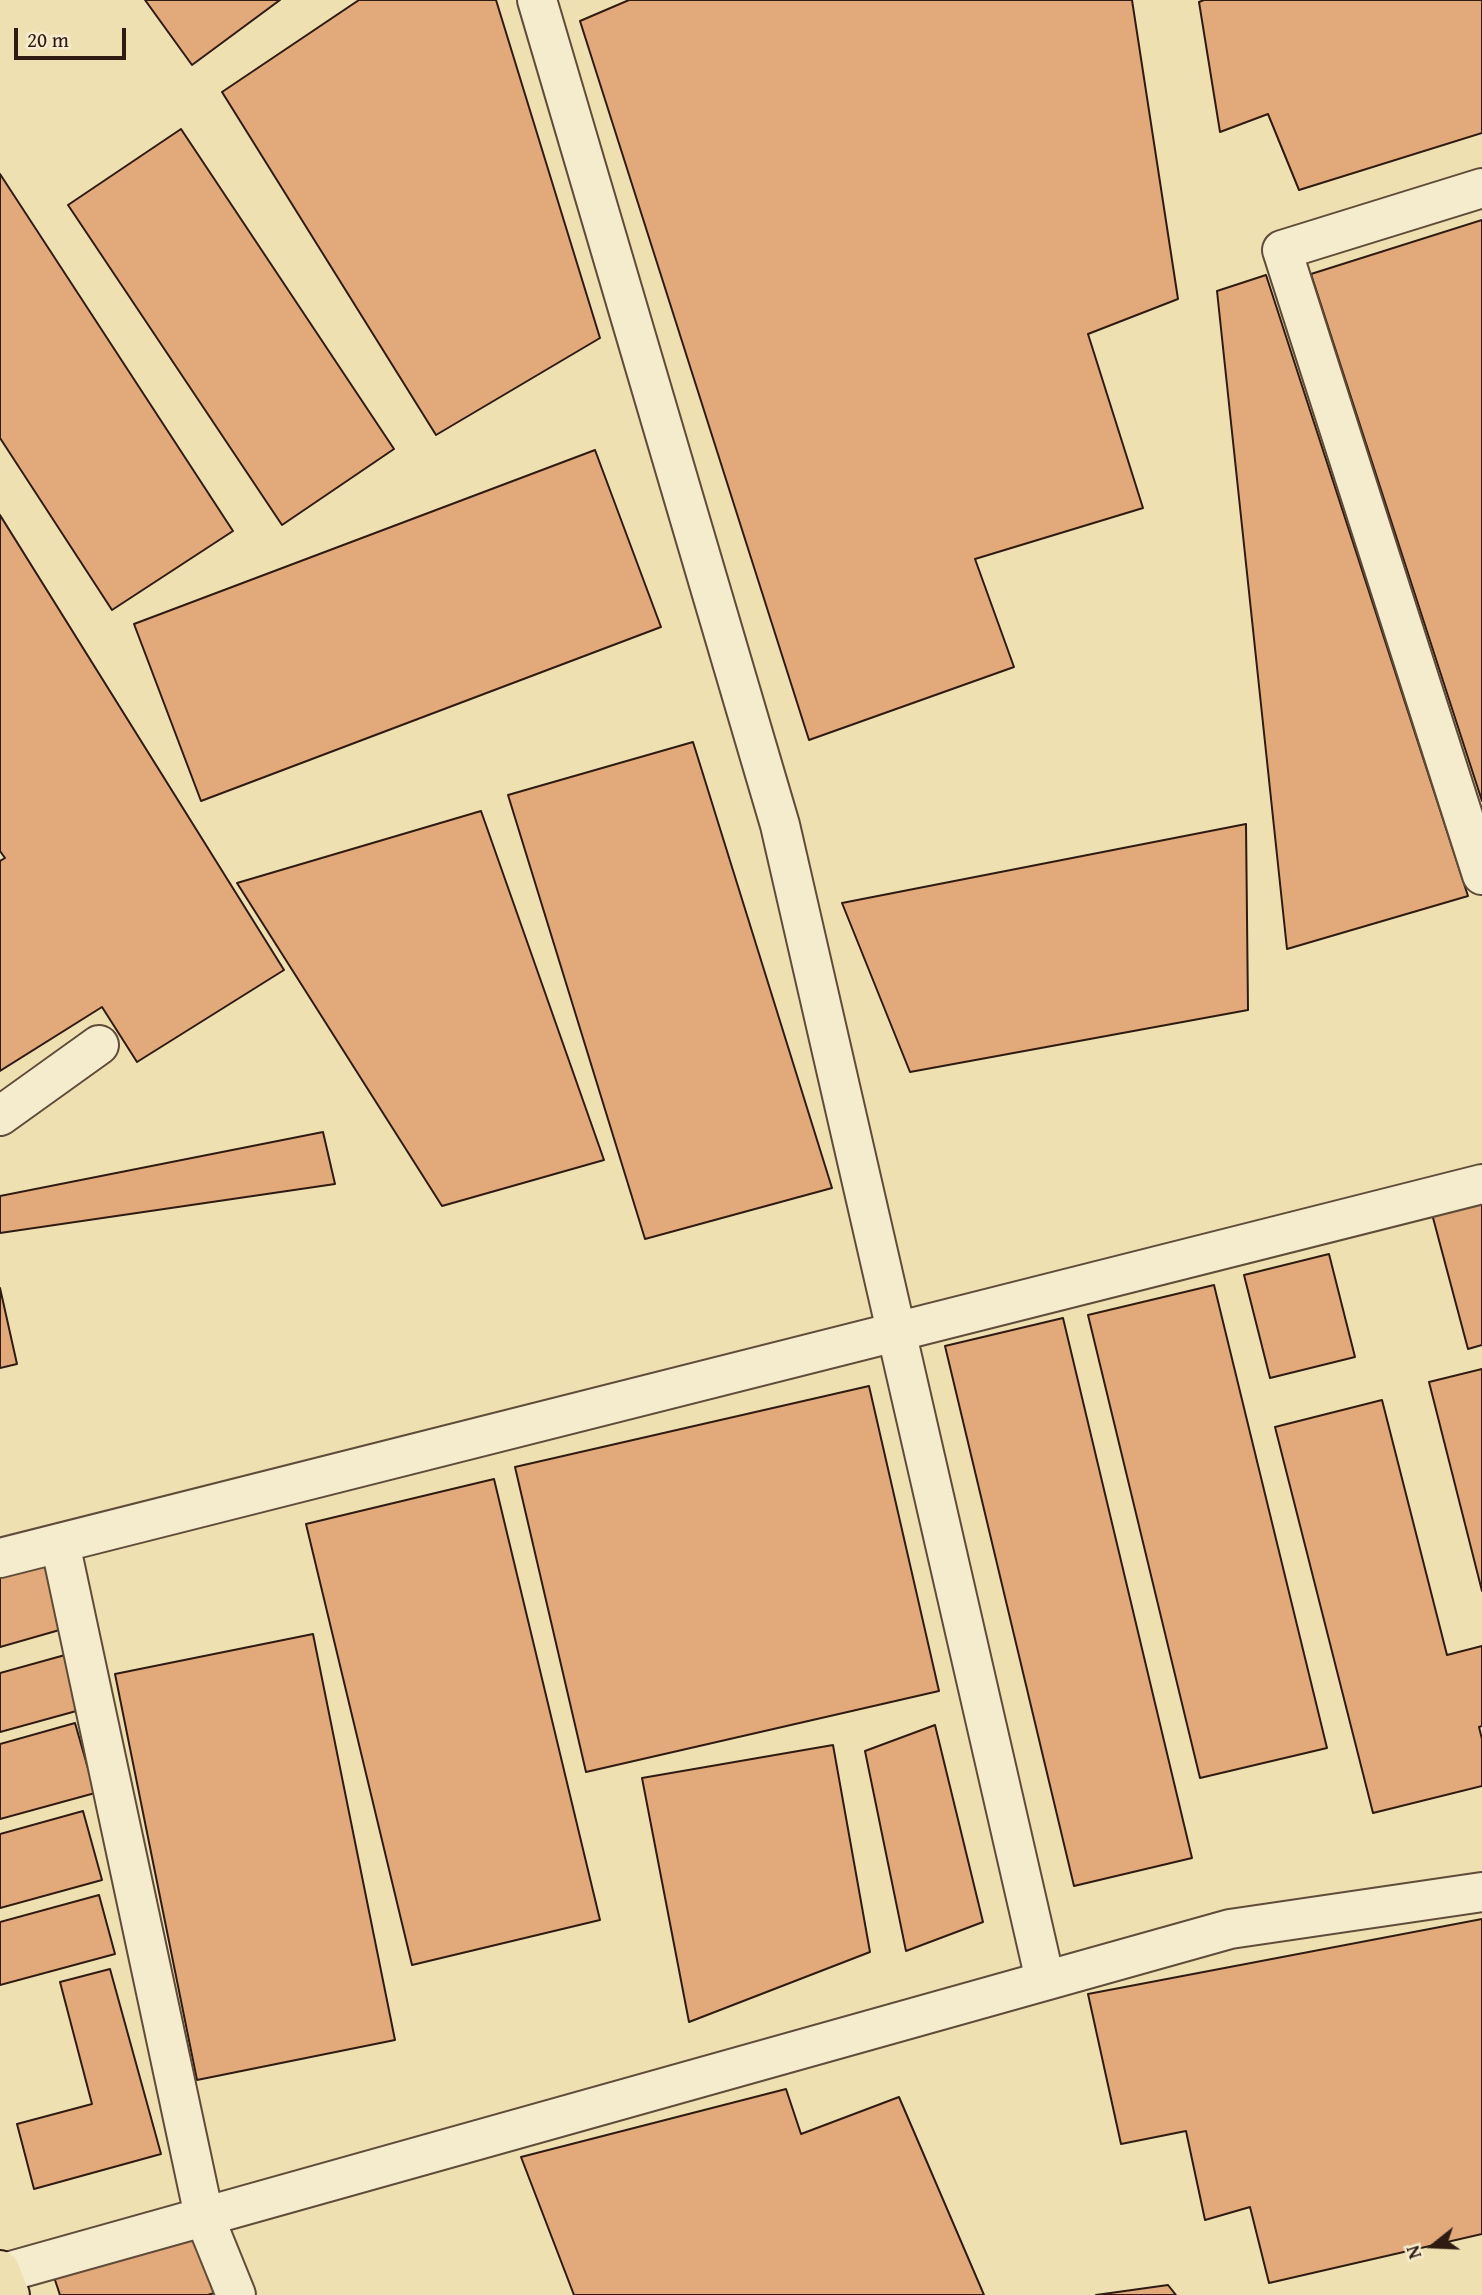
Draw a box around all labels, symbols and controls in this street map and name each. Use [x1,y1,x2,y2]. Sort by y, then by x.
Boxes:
scale bar [18,14,130,58]
text: 20 m [27,24,69,55]
north arrow [1398,2211,1468,2281]
text: N [1398,2242,1428,2263]

